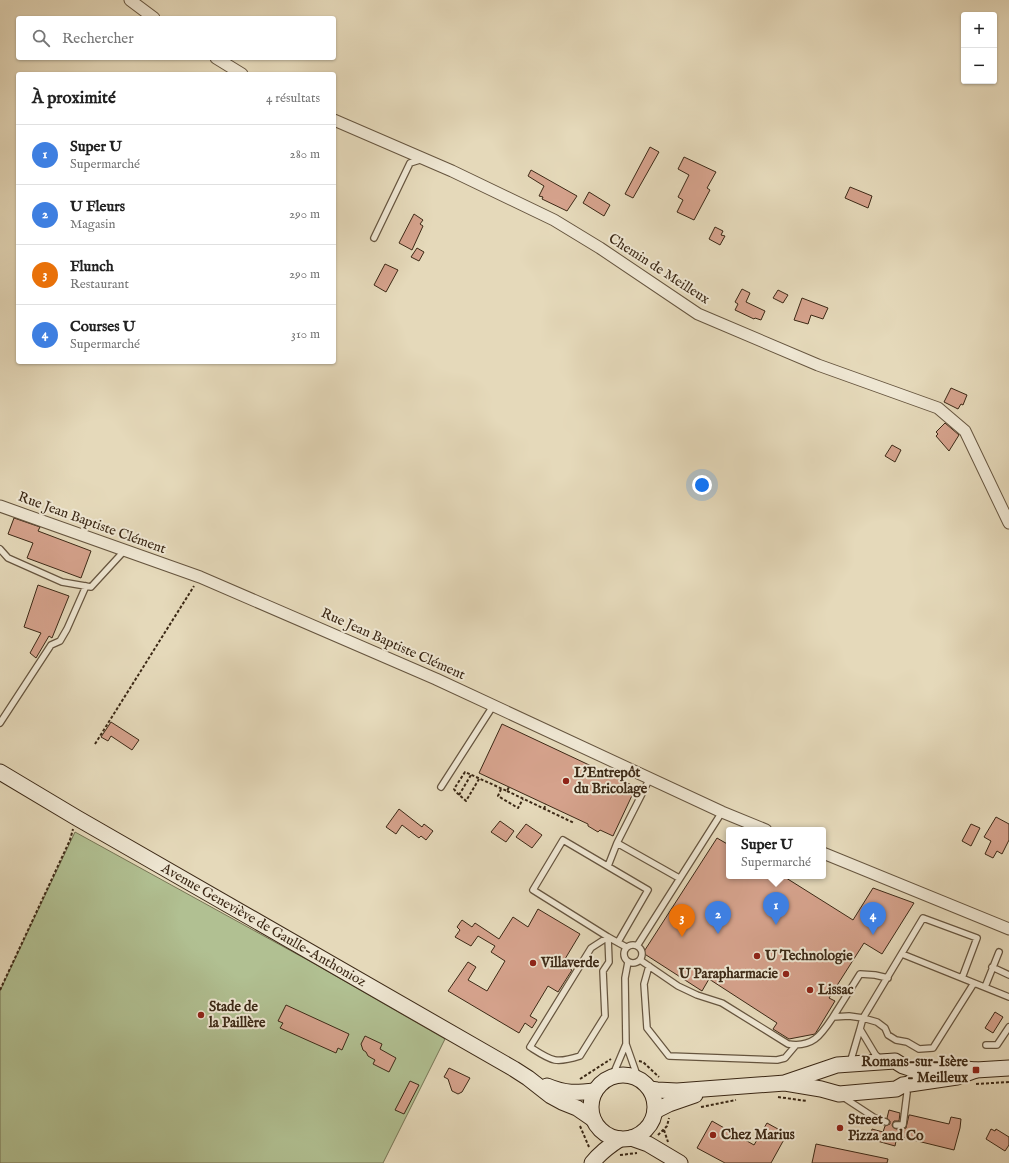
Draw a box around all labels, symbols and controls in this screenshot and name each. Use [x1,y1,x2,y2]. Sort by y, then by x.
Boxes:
map controls [961,12,997,84]
button: + [961,12,997,48]
search box [16,16,336,60]
icon: search [30,27,52,49]
text: Rechercher [62,29,134,48]
button: − [961,48,997,84]
text: À proximité [32,88,116,109]
text: 4 résultats [266,90,320,107]
text: Super U [70,137,122,156]
text: 1 [43,146,47,163]
text: 280 m [290,146,320,163]
text: Supermarché [70,156,140,173]
text: U Fleurs [70,197,125,216]
text: 2 [42,206,48,223]
text: 290 m [289,206,320,223]
text: Magasin [70,216,116,233]
street label: Chemin de Meilleux [605,230,713,309]
text: Flunch [70,257,114,276]
text: 3 [43,266,47,283]
text: 290 m [289,266,320,283]
text: Restaurant [70,276,129,293]
text: Courses U [70,317,135,336]
text: 4 [42,326,48,343]
text: 310 m [291,326,320,343]
text: Supermarché [70,336,140,353]
your location [692,475,712,495]
street label: Rue Jean Baptiste Clément [16,488,169,558]
street label: Rue Jean Baptiste Clément [318,604,468,684]
place label: L'Entrepôt du Bricolage [574,764,648,798]
marker: L'Entrepôt du Bricolage [561,776,571,786]
popup [726,827,826,879]
text: Super U [741,835,793,854]
text: Supermarché [741,854,811,871]
street label: Avenue Geneviève de Gaulle-Anthonioz [157,859,370,991]
pin: 1 [763,892,789,925]
pin: 2 [705,901,731,934]
pin: 4 [860,902,886,935]
pin: 3 [669,904,695,937]
place label: U Technologie [764,947,853,965]
marker: U Technologie [752,951,762,961]
place label: Villaverde [540,954,600,972]
marker: Villaverde [528,958,538,968]
place label: U Parapharmacie [678,965,779,983]
marker: U Parapharmacie [781,969,791,979]
place label: Lissac [818,981,854,999]
marker: Lissac [805,985,815,995]
place label: Stade de la Paillère [208,998,266,1032]
marker: Stade de la Paillère [196,1010,206,1020]
place label: Romans-sur-Isère - Meilleux [861,1053,969,1087]
marker: Romans-sur-Isère - Meilleux [971,1065,981,1075]
place label: Street Pizza and Co [848,1111,924,1145]
marker: Street Pizza and Co [835,1123,845,1133]
place label: Chez Marius [721,1126,795,1144]
marker: Chez Marius [708,1130,718,1140]

